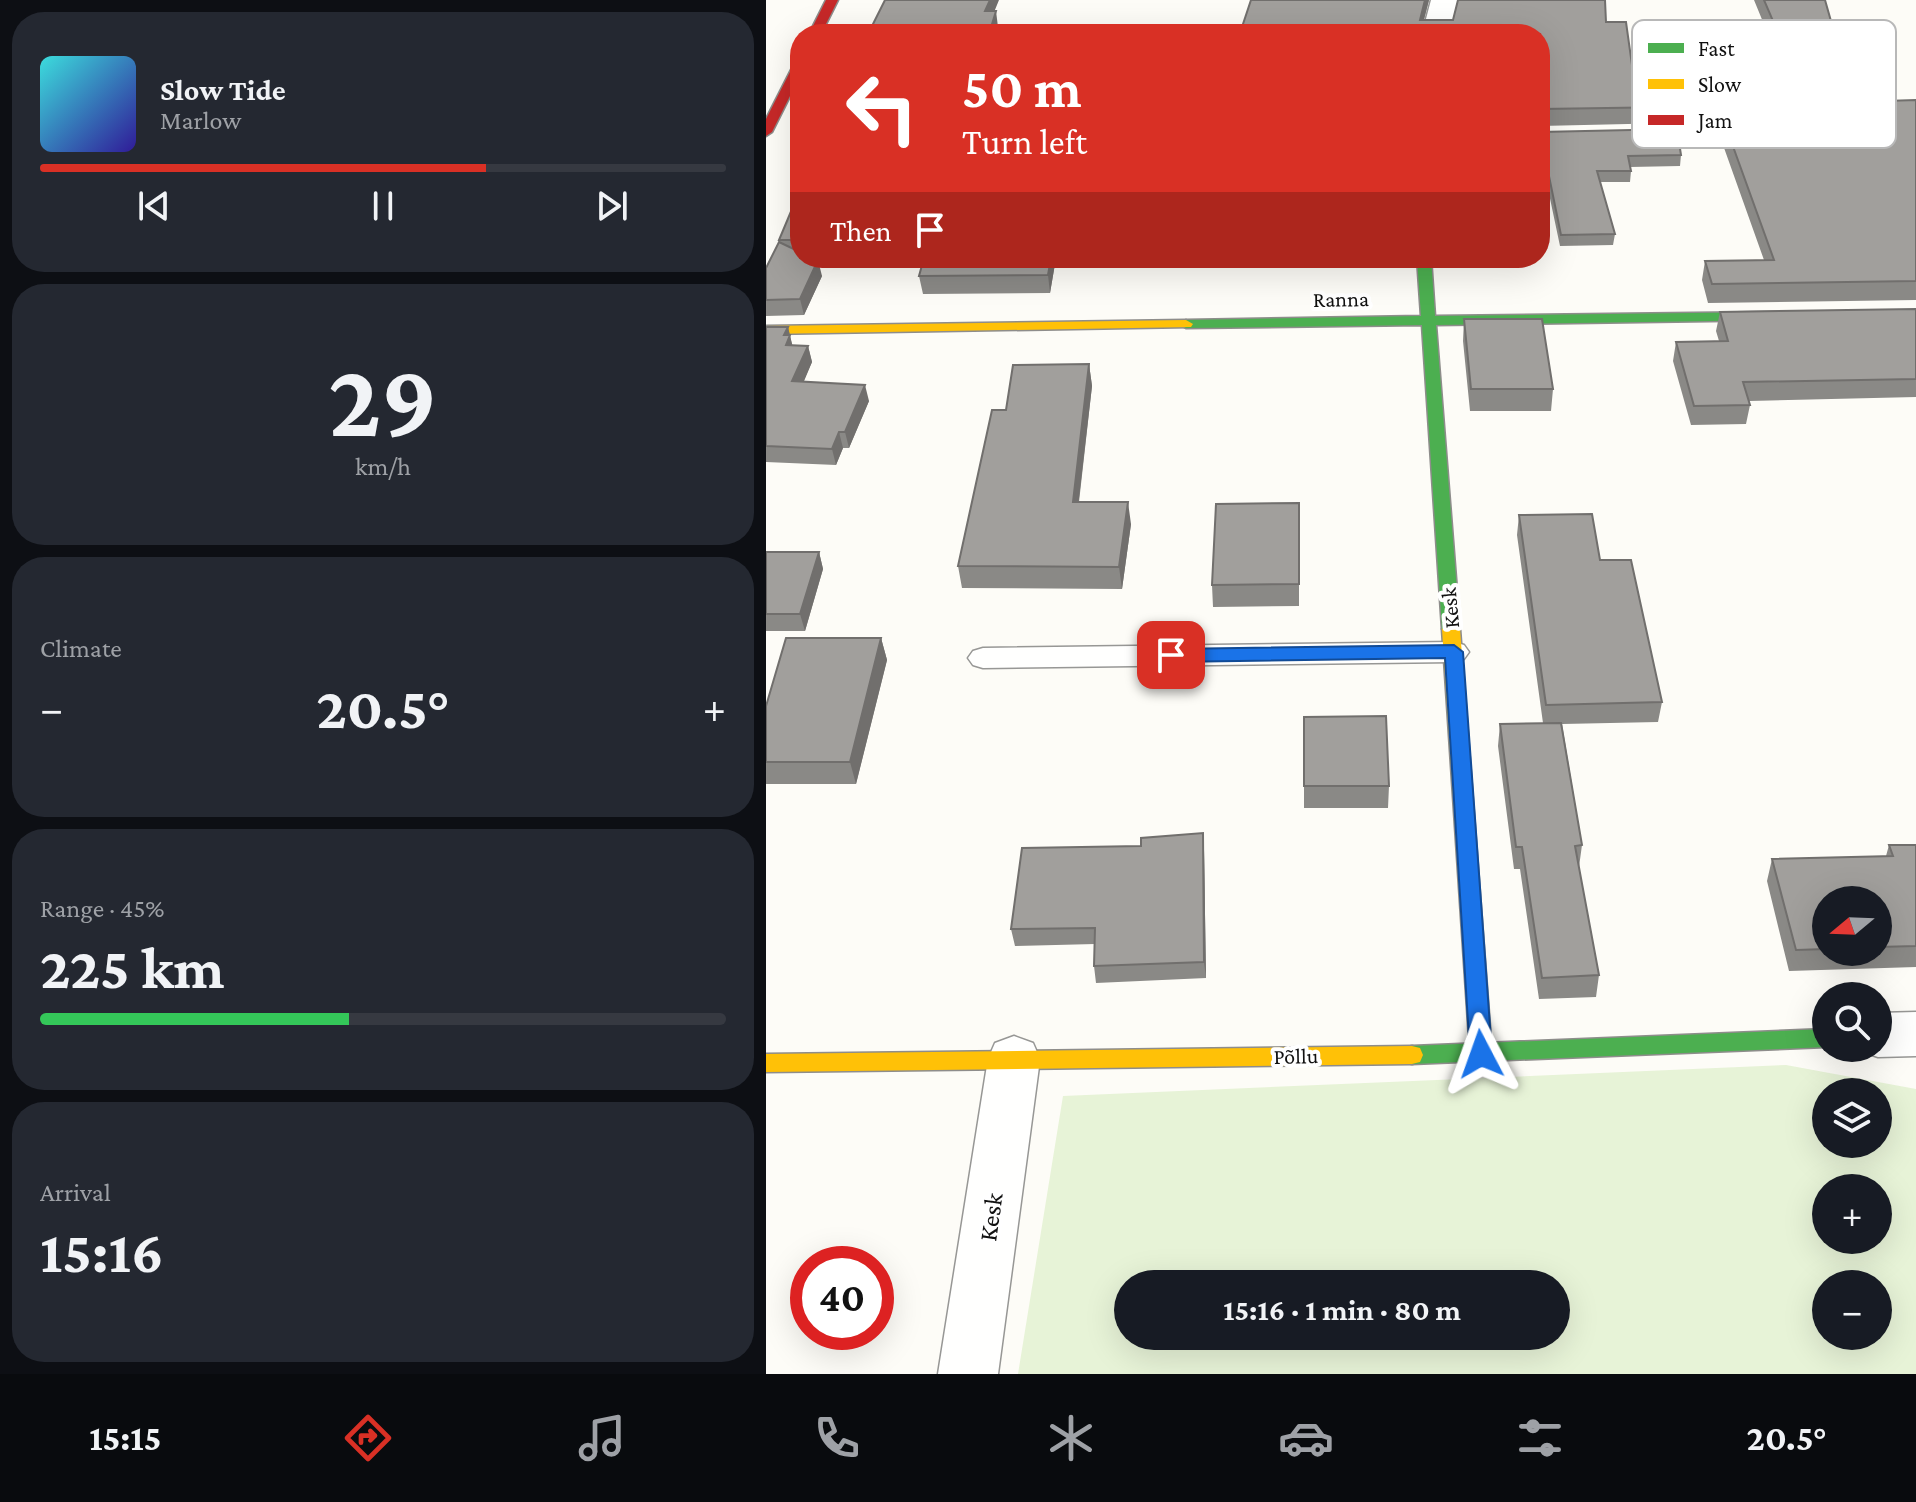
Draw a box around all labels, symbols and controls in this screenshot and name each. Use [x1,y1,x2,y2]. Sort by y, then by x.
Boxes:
legend [1632,20,1896,148]
text: Fast [1698,36,1735,61]
icon: left [830,56,934,160]
text: 50 m [962,57,1082,119]
text: Slow [1698,72,1742,97]
text: Slow Tide [160,73,286,106]
text: Marlow [160,106,241,135]
text: Jam [1696,108,1733,133]
text: Turn left [962,122,1087,162]
icon: previous [132,184,176,228]
icon: pause [361,184,405,228]
icon: next [590,184,634,228]
icon: arrive [908,208,952,252]
text: Then [830,214,892,247]
street label: Ranna [1313,286,1369,312]
text: 29 [328,342,438,457]
text: km/h [355,452,411,481]
street label: Kesk [1436,586,1464,630]
pin [1137,621,1205,689]
icon: arrive [1149,633,1193,677]
text: Climate [40,634,122,663]
text: 20.5° [316,674,450,741]
text: − [40,684,63,732]
text: + [703,684,726,732]
north arrow [1812,886,1892,966]
map controls [1812,886,1892,1350]
text: Range · 45% [40,894,164,923]
text: 225 km [40,934,225,1001]
button: search [1812,982,1892,1062]
position arrow [1439,1012,1523,1096]
street label: Põllu [1273,1043,1319,1069]
button: layers [1812,1078,1892,1158]
button: + [1812,1174,1892,1254]
text: Arrival [40,1178,111,1207]
street label: Kesk [973,1190,1009,1243]
text: 15:16 [40,1218,164,1285]
speed limit sign: 40 [790,1246,894,1350]
button: − [1812,1270,1892,1350]
text: 15:16 · 1 min · 80 m [1223,1293,1461,1326]
icon: directions [340,1410,396,1466]
icon: music [574,1410,630,1466]
icon: phone [809,1410,865,1466]
icon: climate [1043,1410,1099,1466]
icon: car [1278,1410,1334,1466]
icon: filters [1512,1410,1568,1466]
text: 15:15 [89,1418,161,1458]
text: 20.5° [1747,1418,1827,1458]

